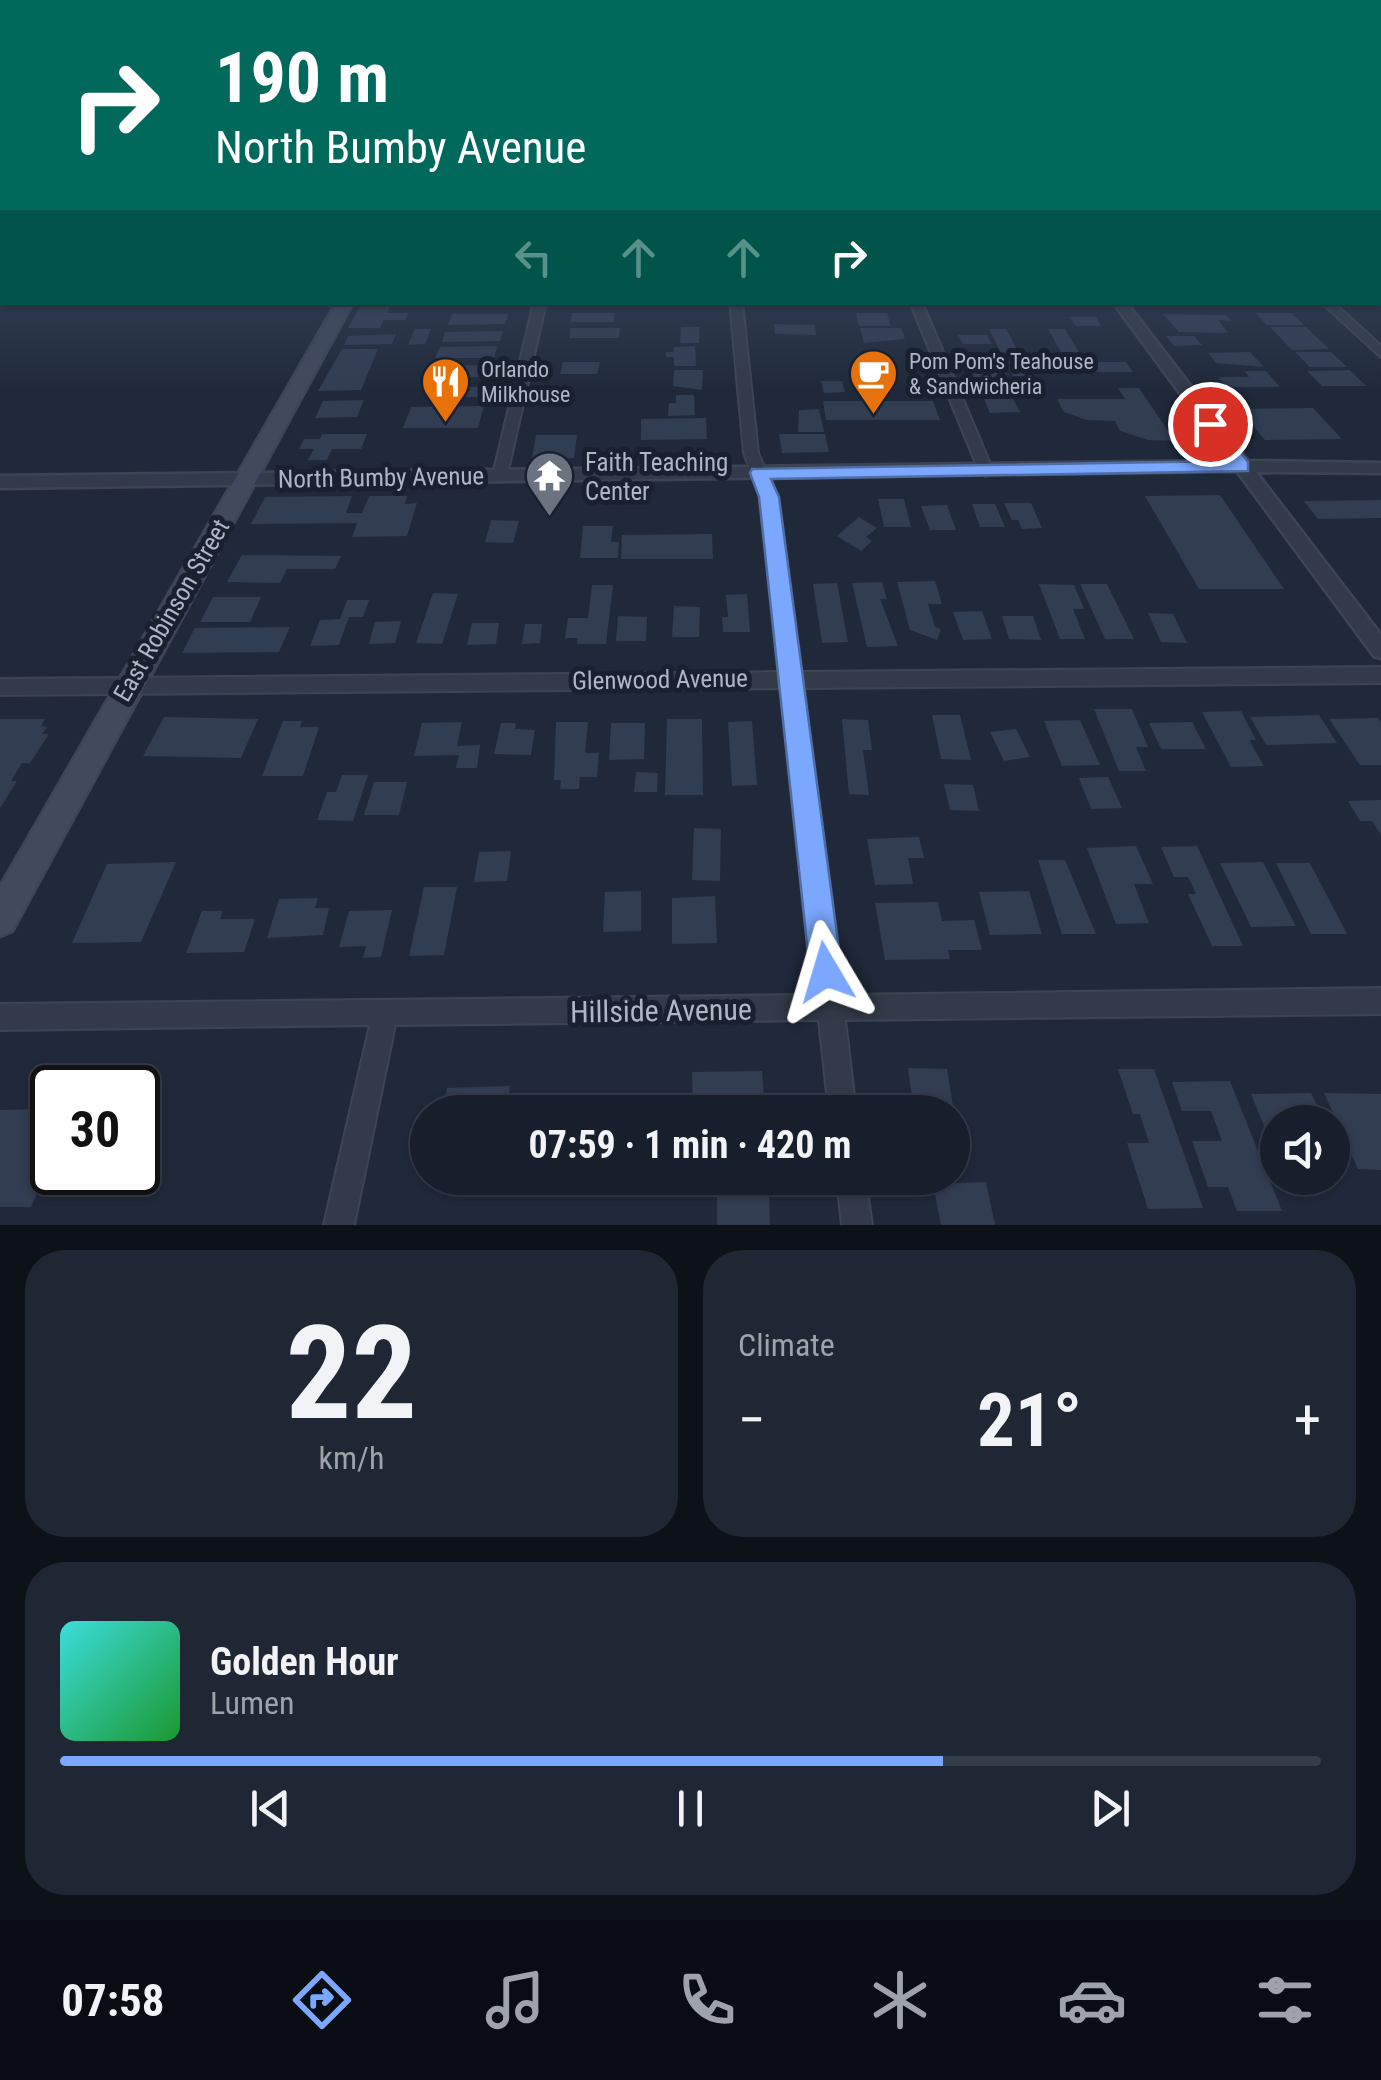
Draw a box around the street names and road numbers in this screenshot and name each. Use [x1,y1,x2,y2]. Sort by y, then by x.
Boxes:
street label: North Bumby Avenue [278,461,484,494]
street label: East Robinson Street [108,514,235,706]
street label: Glenwood Avenue [572,663,748,696]
street label: Hillside Avenue [570,991,752,1030]

